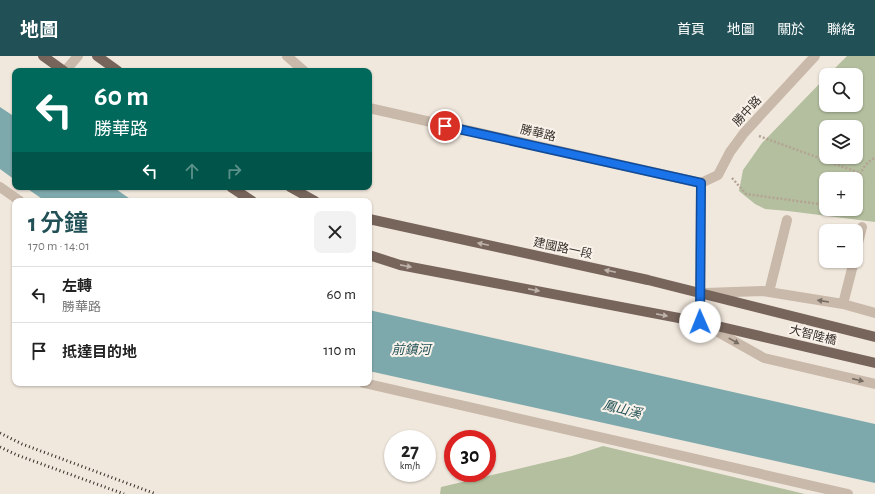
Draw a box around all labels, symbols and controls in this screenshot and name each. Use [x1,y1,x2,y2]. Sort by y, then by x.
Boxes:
text: 地圖 [20,21,58,40]
text: 首頁 [677,23,705,37]
text: 地圖 [727,23,755,37]
text: 關於 [777,23,805,37]
text: 聯絡 [827,23,855,37]
map controls [819,68,863,268]
button: search [819,68,863,112]
text: 60 m [94,83,149,111]
icon: left [28,84,80,136]
street label: 勝中路 [730,93,764,128]
pin [428,109,462,143]
icon: arrive [434,115,456,137]
button: layers [819,120,863,164]
text: 勝華路 [94,121,148,139]
street label: 勝華路 [519,122,557,143]
icon: left [139,160,161,182]
icon: ahead [181,160,203,182]
icon: right [223,160,245,182]
button: + [819,172,863,216]
button: close [314,211,356,253]
text: 1 分鐘 [28,212,88,236]
button: − [819,224,863,268]
street label: 建國路一段 [532,235,594,260]
text: 170 m · 14:01 [28,240,90,253]
one-way arrow [477,240,489,246]
one-way arrow [400,263,413,269]
one-way arrow [604,268,616,274]
text: 左轉 [62,279,92,294]
icon: left [28,284,50,306]
text: 60 m [327,287,356,302]
one-way arrow [528,288,540,294]
one-way arrow [817,298,829,304]
text: 勝華路 [62,301,101,314]
position arrow [679,301,721,343]
one-way arrow [656,312,668,318]
street label: 大智陸橋 [788,322,838,347]
one-way arrow [728,338,740,345]
icon: arrive [28,340,50,362]
text: 110 m [323,343,356,358]
water label: 前鎮河 [391,343,433,357]
text: 抵達目的地 [62,345,137,360]
one-way arrow [851,377,864,383]
water label: 鳳山溪 [601,398,645,422]
speed limit sign: 30 [444,430,496,482]
text: 27 [401,441,419,461]
text: km/h [400,461,420,471]

